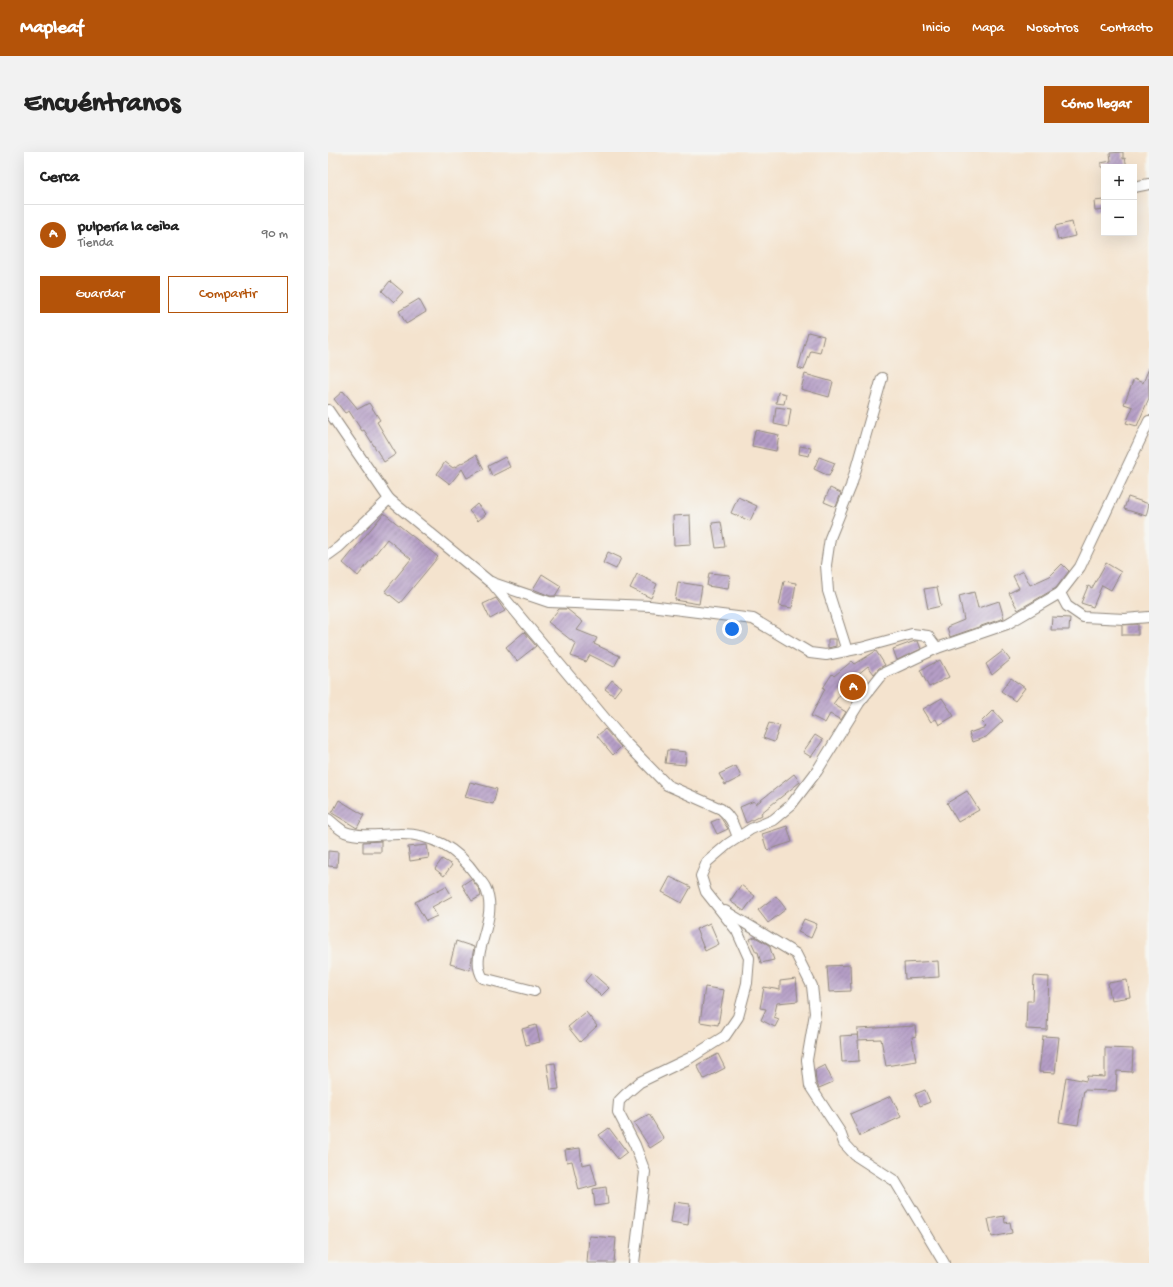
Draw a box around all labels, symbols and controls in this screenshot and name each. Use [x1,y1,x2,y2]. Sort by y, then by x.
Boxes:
text: Mapleaf [20,17,83,40]
text: Inicio [922,20,950,37]
text: Mapa [972,20,1004,37]
text: Nosotros [1026,20,1078,37]
text: Contacto [1100,20,1153,37]
button: Cómo llegar [1044,86,1149,123]
text: Encuéntranos [24,88,180,121]
map controls [1101,164,1137,236]
button: + [1101,164,1137,200]
text: Cerca [40,168,79,188]
button: − [1101,200,1137,236]
text: pulpería la ceiba [78,218,179,236]
text: A [49,227,57,242]
text: 90 m [262,227,288,242]
text: Tienda [78,236,114,251]
button: Guardar [40,276,160,313]
button: Compartir [168,276,288,313]
your location [722,619,742,639]
pin: A [840,672,866,702]

